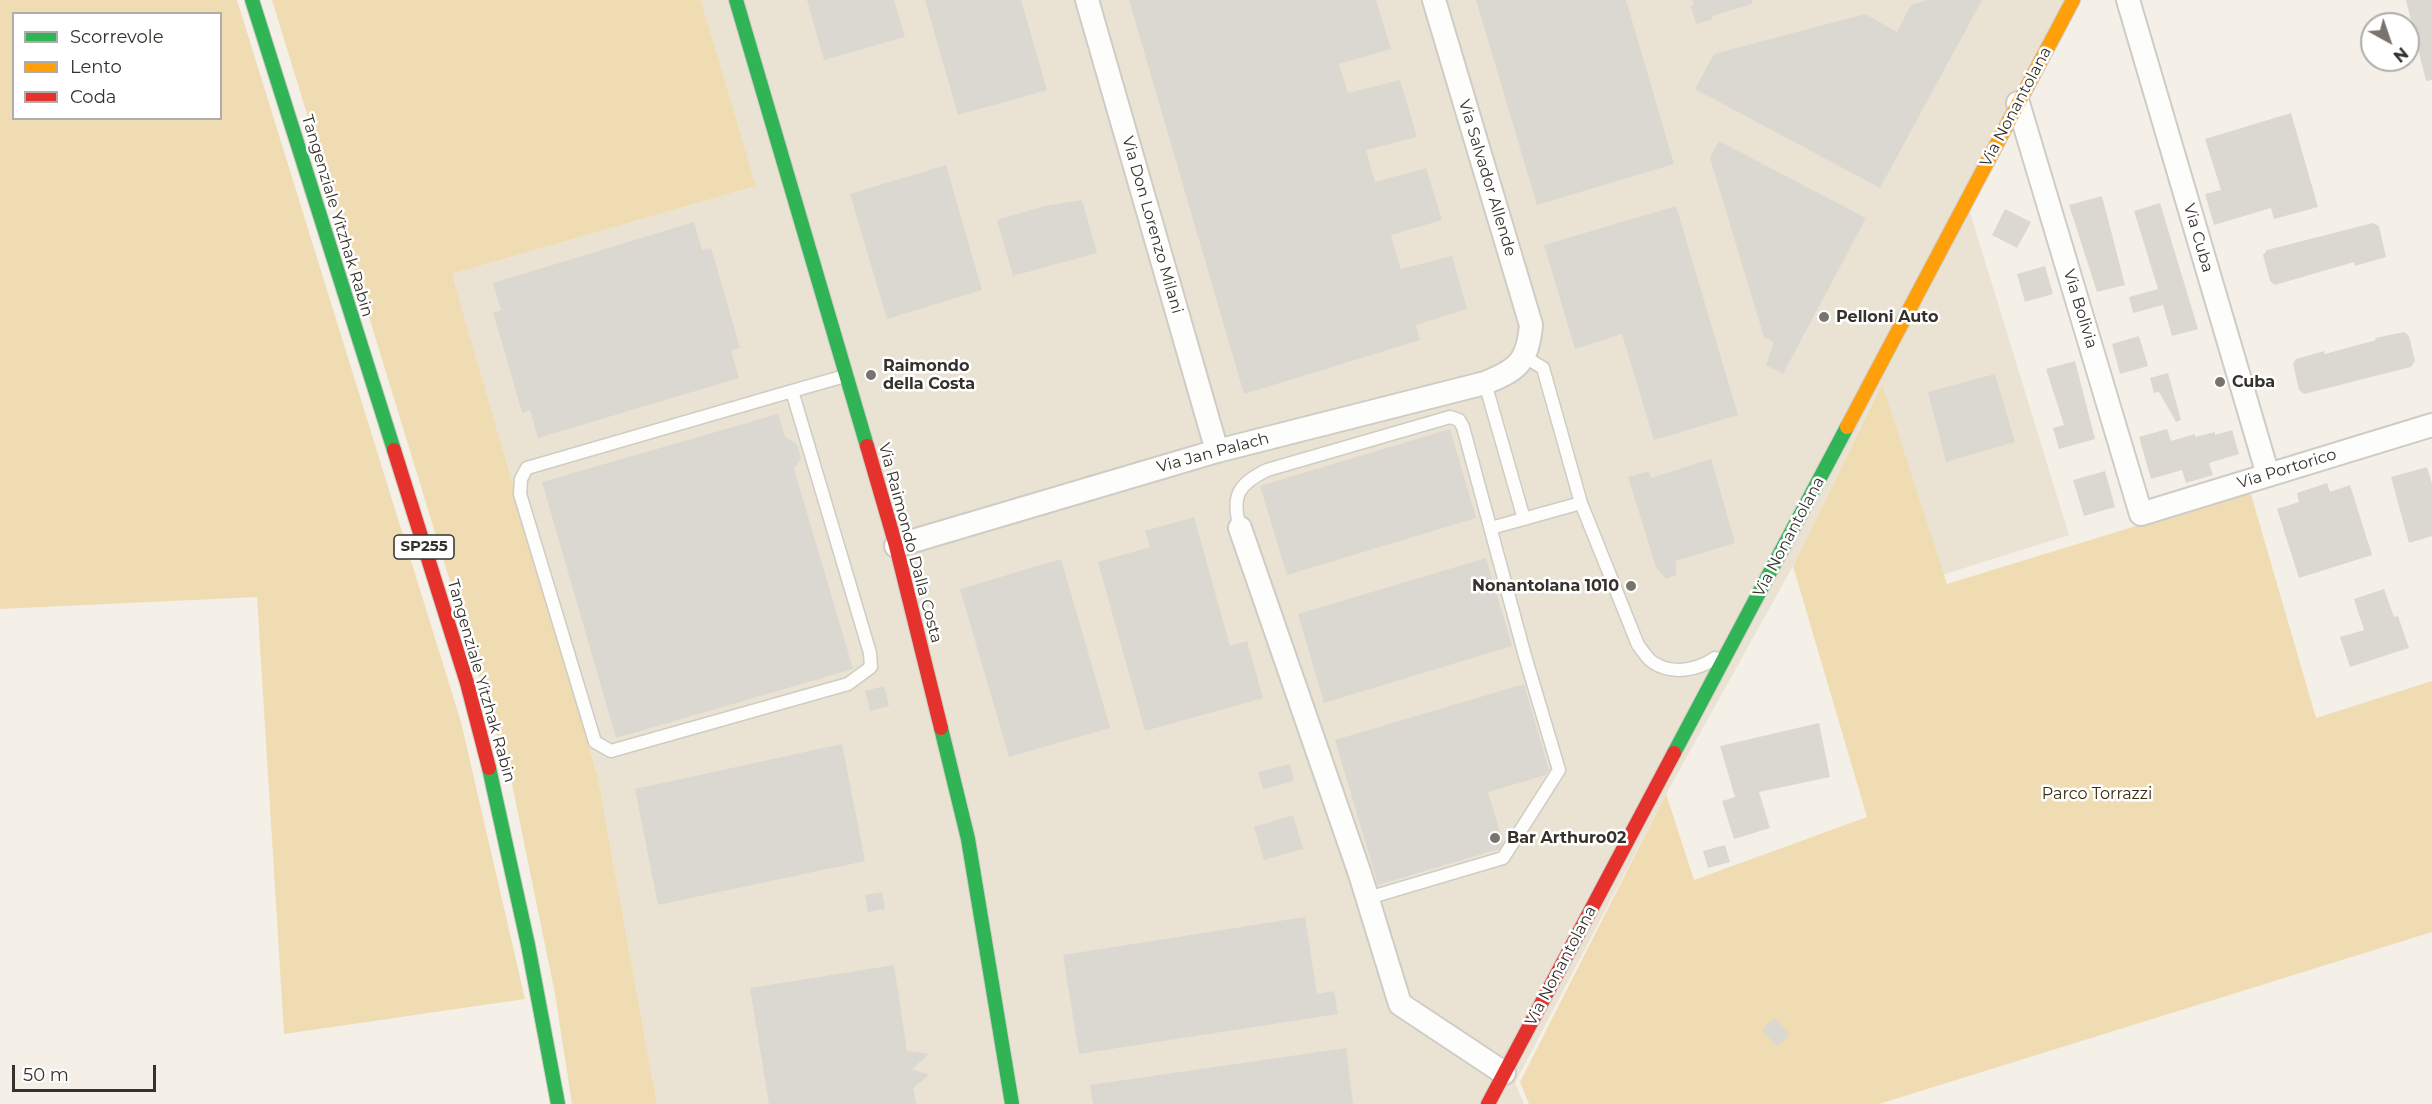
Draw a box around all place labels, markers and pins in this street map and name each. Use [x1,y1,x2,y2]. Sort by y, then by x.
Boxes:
place label: Pelloni Auto [1836,307,1938,327]
marker: Pelloni Auto [1817,310,1831,324]
place label: Raimondo della Costa [883,356,975,394]
marker: Raimondo della Costa [864,368,878,382]
place label: Cuba [2232,372,2275,392]
marker: Cuba [2213,375,2227,389]
place label: Nonantolana 1010 [1472,576,1619,596]
marker: Nonantolana 1010 [1624,579,1638,593]
place label: Bar Arthuro02 [1507,828,1626,848]
marker: Bar Arthuro02 [1488,831,1502,845]

